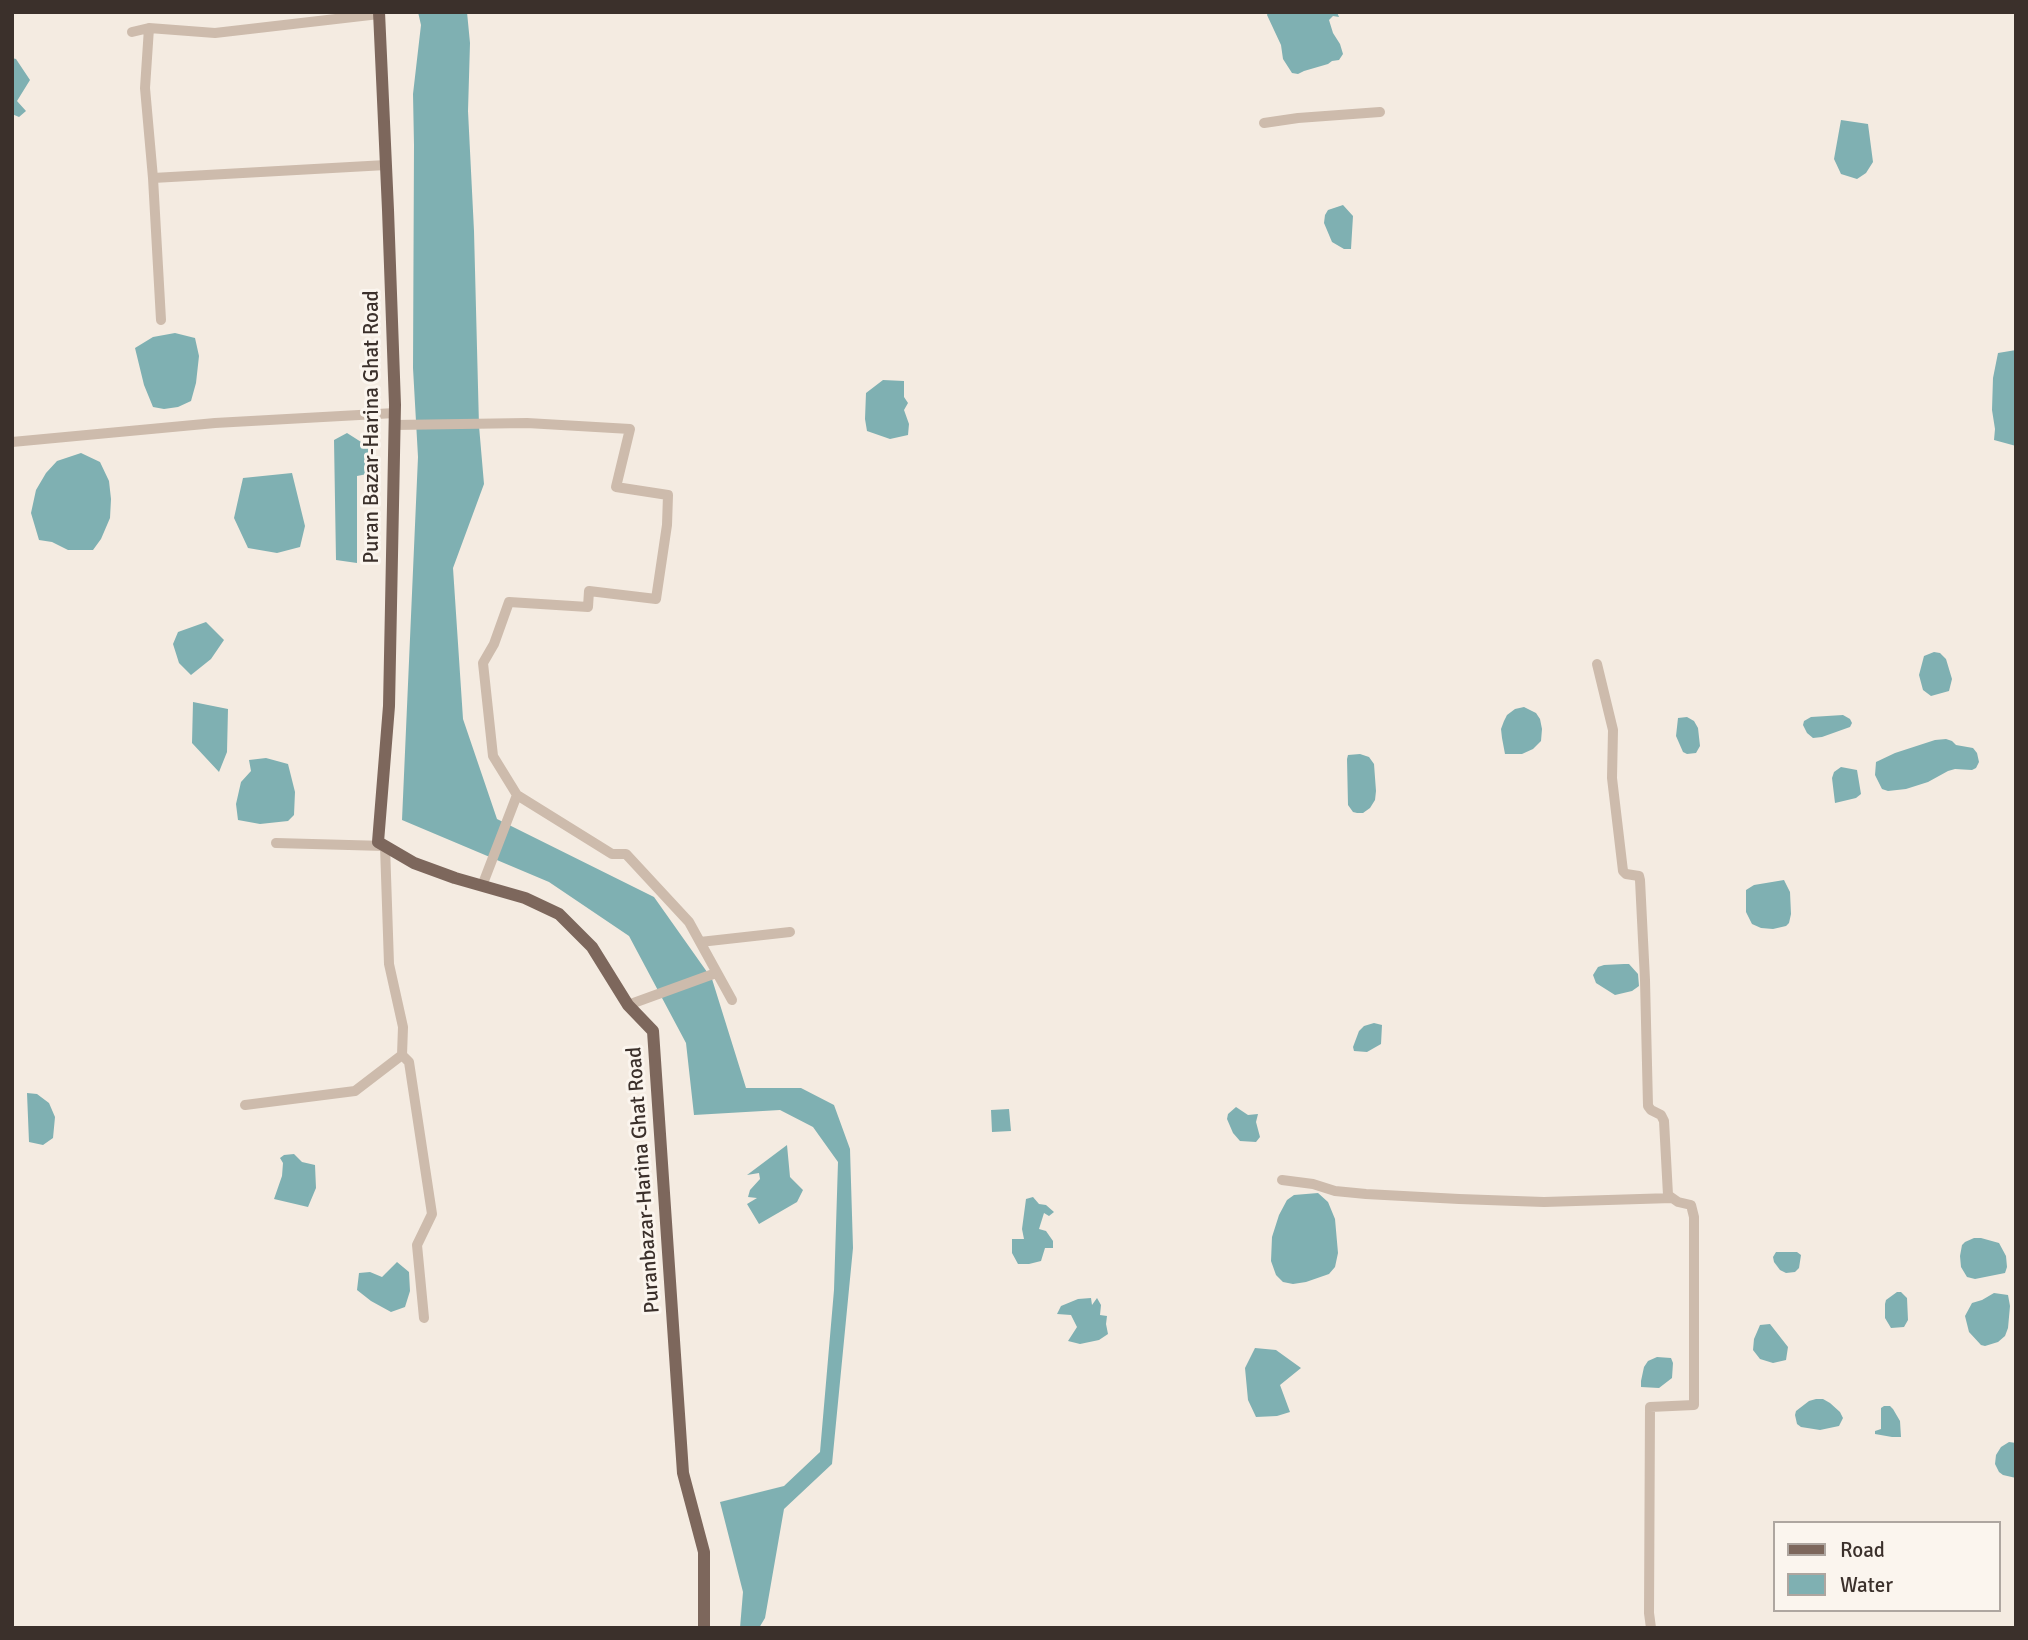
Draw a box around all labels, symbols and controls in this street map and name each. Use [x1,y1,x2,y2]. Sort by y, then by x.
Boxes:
street label: Puran Bazar-Harina Ghat Road [359,290,385,564]
street label: Puranbazar-Harina Ghat Road [622,1046,666,1314]
legend [1772,1521,2000,1612]
text: Road [1840,1537,1885,1563]
text: Water [1840,1572,1893,1598]

